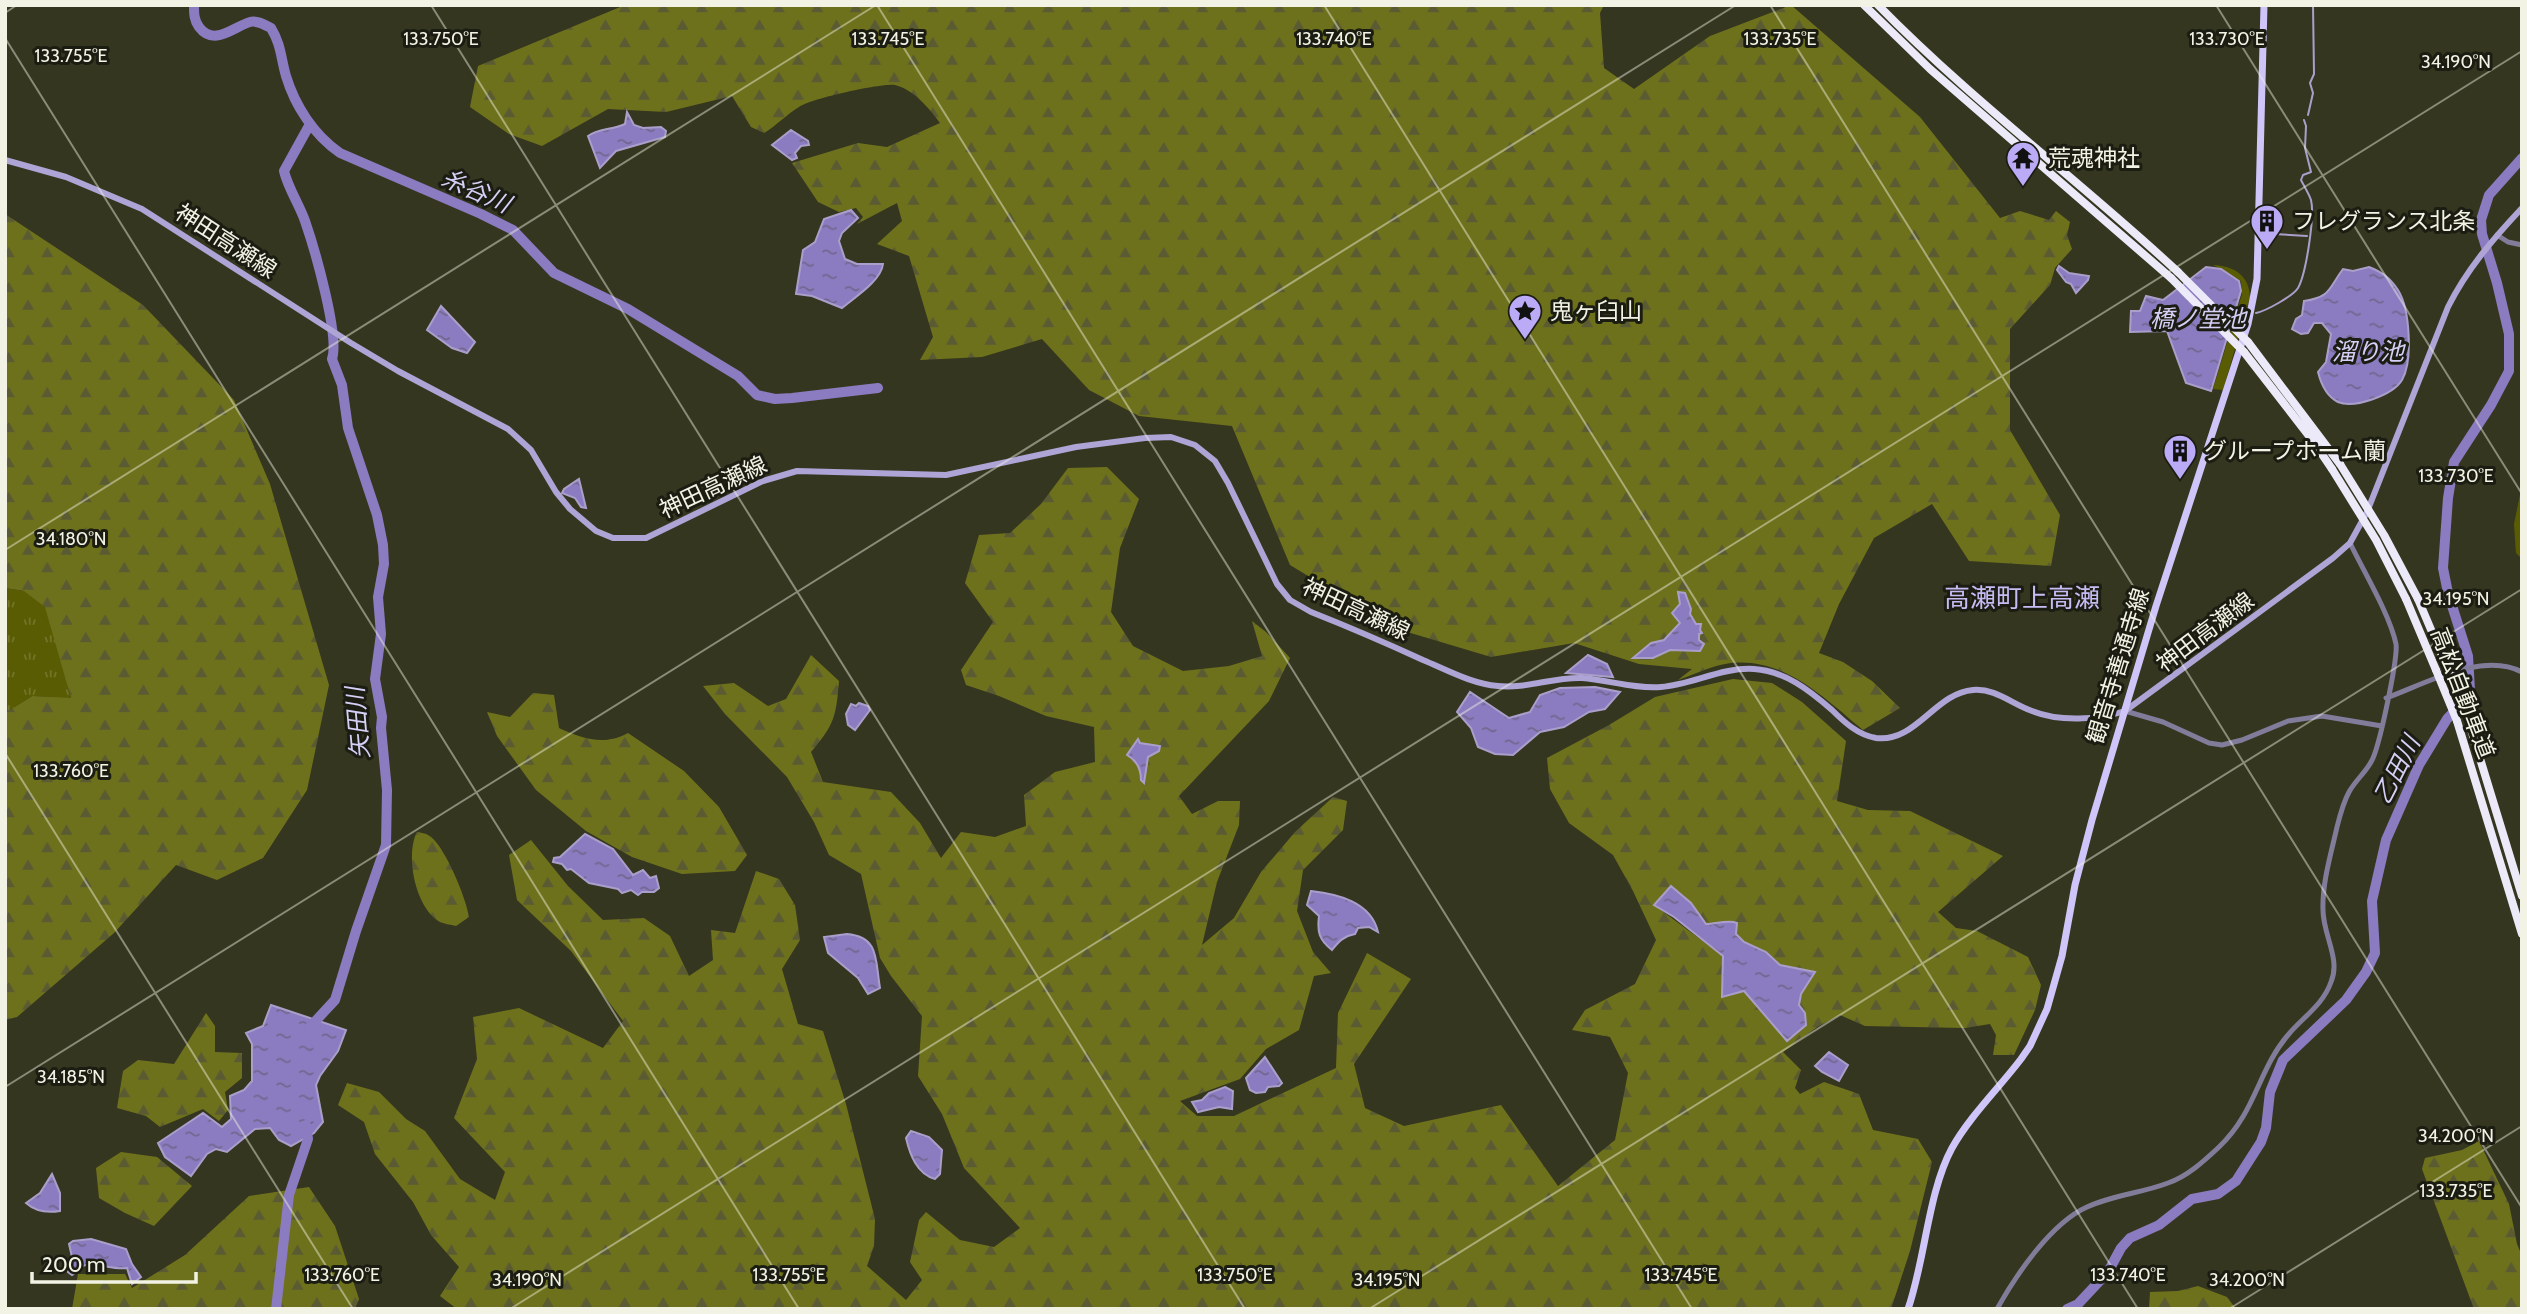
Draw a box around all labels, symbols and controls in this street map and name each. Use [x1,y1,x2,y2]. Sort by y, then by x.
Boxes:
text: 133.750°E [403,28,479,50]
text: 133.745°E [852,28,924,50]
text: 133.740°E [1296,28,1372,50]
text: 133.735°E [1744,28,1816,50]
text: 133.730°E [2189,28,2265,50]
text: 133.755°E [35,45,107,67]
text: 34.190°N [2421,51,2491,73]
temple icon: 荒魂神社 [2004,139,2042,188]
place label: 荒魂神社 [2048,144,2140,172]
water label: 糸谷川 [437,163,518,220]
street label: 神田高瀬線 [170,198,282,284]
building icon: フレグランス北条 [2248,202,2286,251]
place label: フレグランス北条 [2292,207,2476,235]
place icon: 鬼ヶ臼山 [1506,292,1544,341]
place label: 鬼ヶ臼山 [1550,297,1642,325]
water label: 橋ノ堂池 [2150,304,2248,333]
water label: 溜り池 [2332,337,2406,366]
building icon: グループホーム蘭 [2161,432,2199,481]
place label: グループホーム蘭 [2204,437,2386,465]
street label: 神田高瀬線 [655,450,771,524]
text: 133.730°E [2418,465,2494,487]
text: 34.180°N [36,528,106,550]
street label: 神田高瀬線 [1298,572,1414,646]
district label: 高瀬町上高瀬 [1944,582,2100,614]
street label: 観音寺善通寺線 [2081,585,2155,747]
street label: 神田高瀬線 [2151,586,2259,678]
text: 34.195°N [2422,588,2490,610]
street label: 高松自動車道 [2425,624,2501,762]
water label: 矢田川 [340,683,375,760]
water label: 乙田川 [2367,728,2427,808]
text: 133.760°E [33,760,109,782]
text: 34.185°N [37,1066,105,1088]
text: 34.200°N [2418,1125,2494,1147]
text: 133.735°E [2420,1180,2492,1202]
scale bar [32,1240,196,1284]
text: 200 m [42,1252,105,1277]
text: 133.760°E [304,1264,380,1286]
text: 133.755°E [753,1264,825,1286]
text: 133.750°E [1197,1264,1273,1286]
text: 133.745°E [1645,1264,1717,1286]
text: 133.740°E [2090,1264,2166,1286]
text: 34.190°N [492,1269,562,1291]
text: 34.195°N [1353,1269,1421,1291]
text: 34.200°N [2209,1269,2285,1291]

